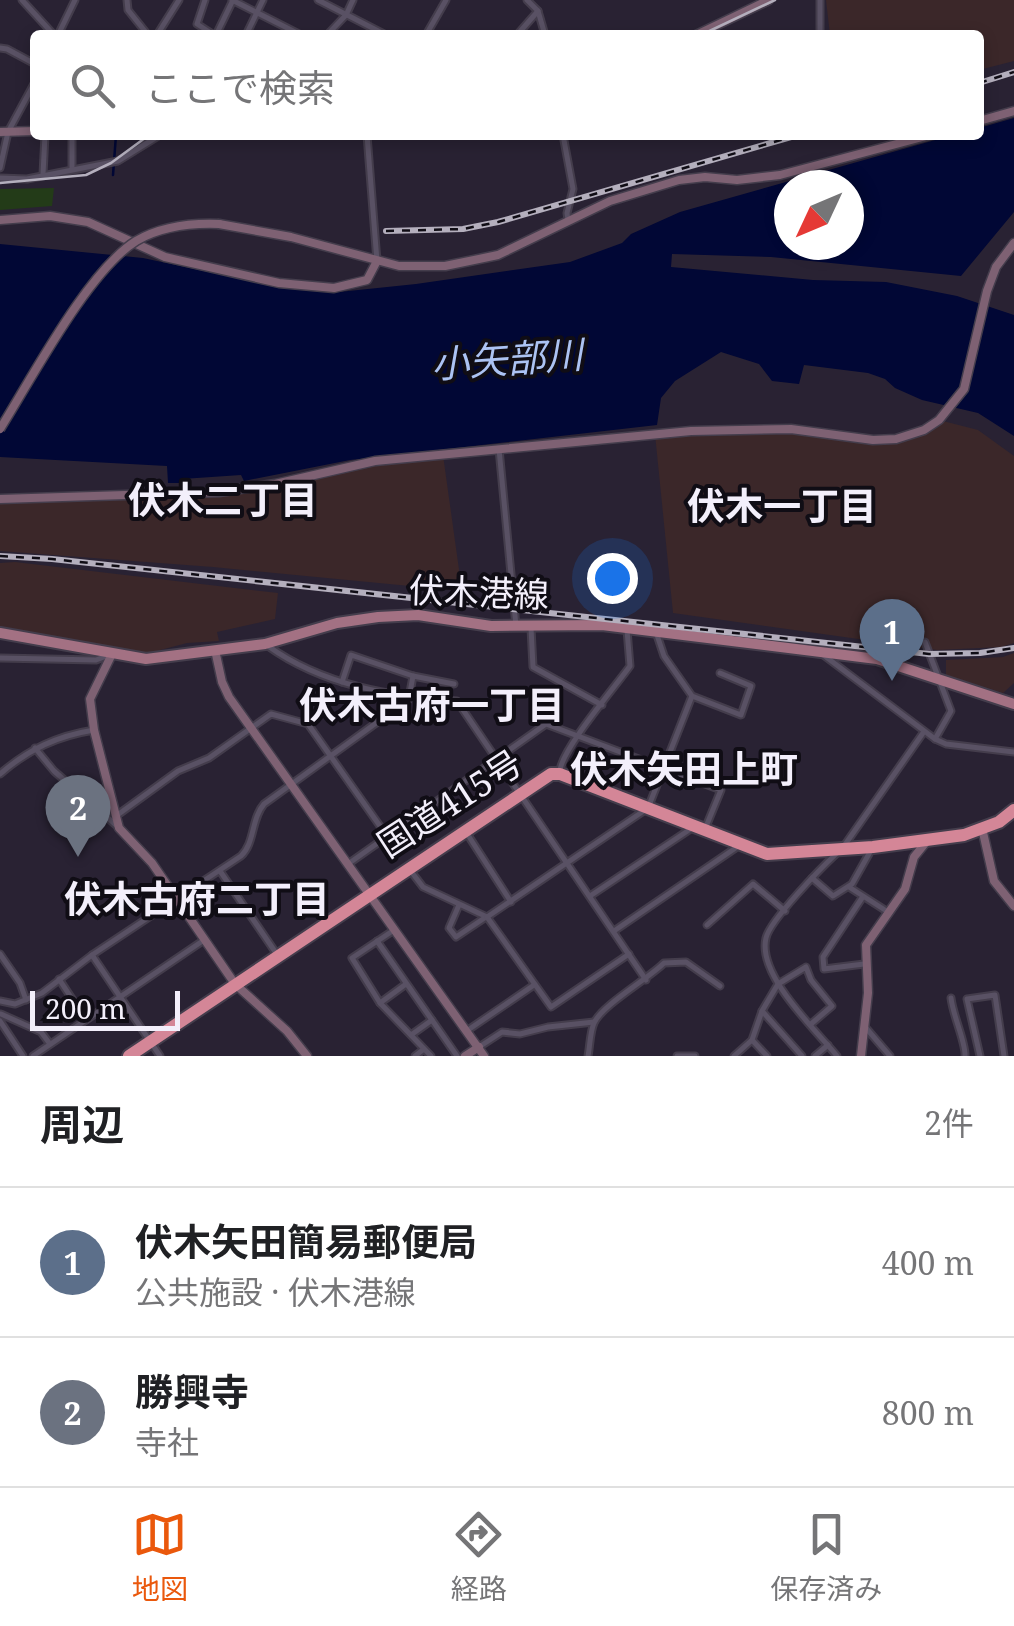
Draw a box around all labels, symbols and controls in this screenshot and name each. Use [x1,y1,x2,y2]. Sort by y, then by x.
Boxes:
search box [30,30,984,140]
icon: search [65,58,120,113]
text: ここで検索 [145,61,335,113]
north arrow [774,170,864,260]
water label: 小矢部川 [429,326,588,389]
district label: 伏木二丁目 [128,473,318,525]
district label: 伏木一丁目 [687,479,877,531]
your location [587,553,638,604]
street label: 伏木港線 [408,566,550,617]
pin: 1 [860,598,924,681]
district label: 伏木古府一丁目 [299,678,565,730]
street label: 国道415号 [368,738,531,867]
district label: 伏木矢田上町 [570,742,798,794]
pin: 2 [46,774,110,857]
district label: 伏木古府二丁目 [64,872,330,924]
scale bar [30,986,180,1030]
text: 200 m [45,989,126,1027]
text: 周辺 [40,1095,124,1152]
text: 2件 [924,1101,974,1144]
text: 伏木矢田簡易郵便局 [135,1215,477,1267]
text: 1 [63,1241,82,1284]
text: 400 m [882,1241,974,1284]
text: 公共施設 · 伏木港線 [135,1270,416,1313]
text: 勝興寺 [135,1365,249,1417]
text: 2 [63,1391,82,1434]
text: 800 m [882,1391,974,1434]
text: 寺社 [135,1420,199,1463]
tab: 地図 [132,1507,188,1607]
tab: 経路 [451,1507,507,1607]
tab: 保存済み [770,1507,882,1607]

